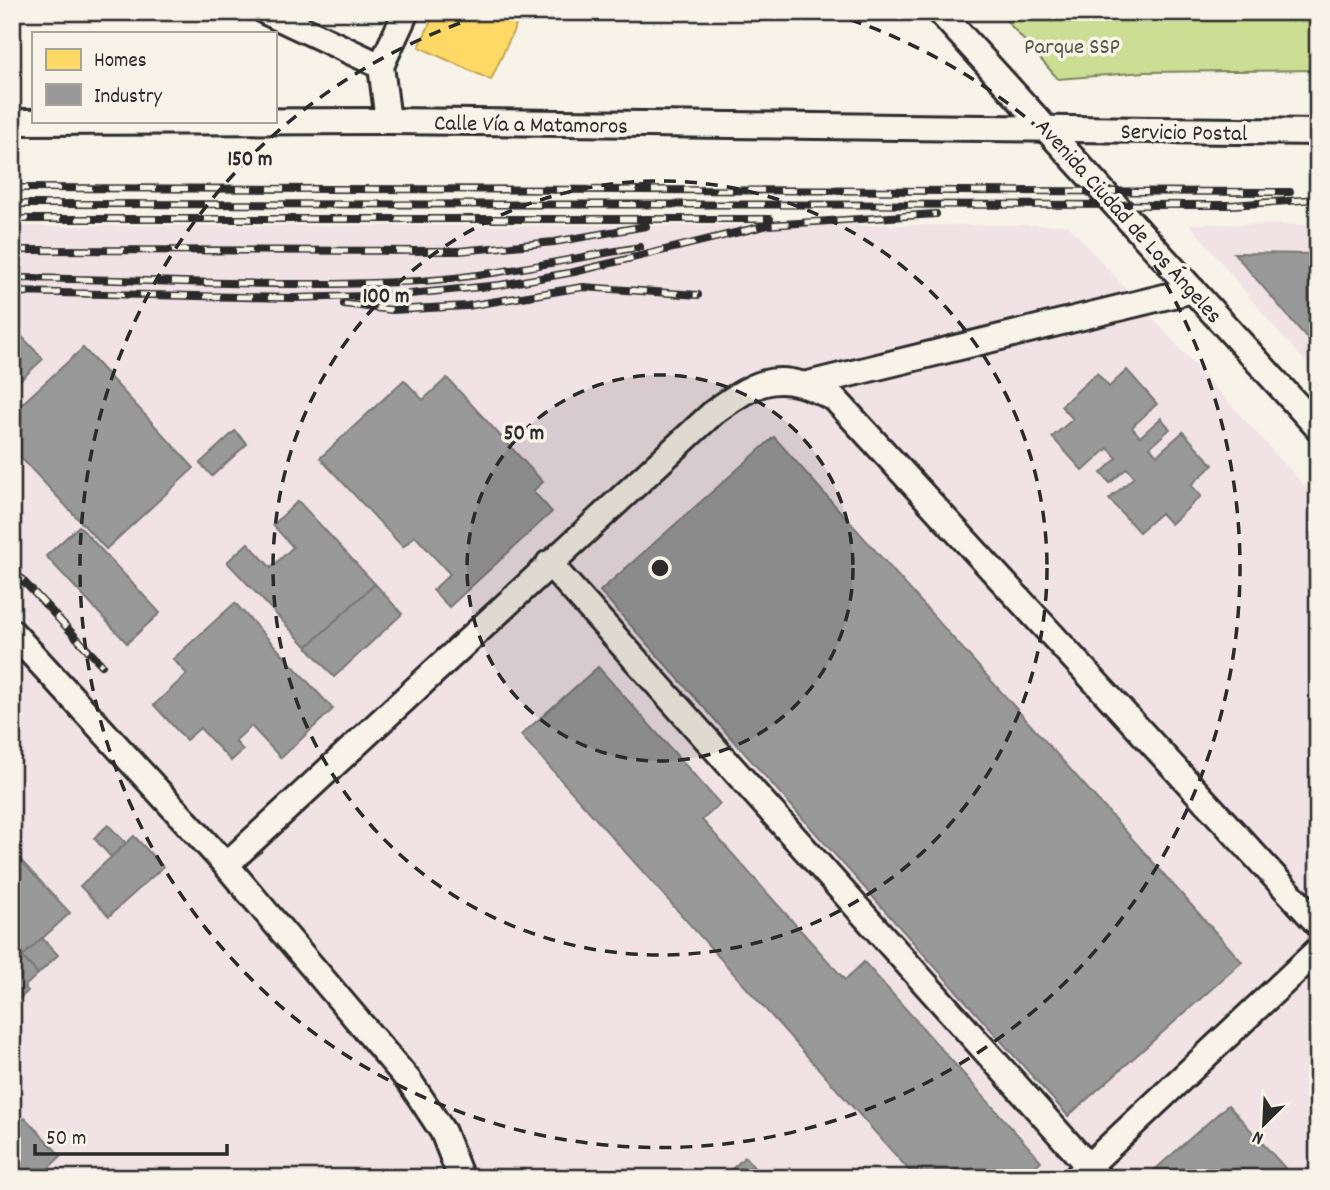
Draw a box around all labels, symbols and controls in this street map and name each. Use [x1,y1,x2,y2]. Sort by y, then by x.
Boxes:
legend [32,32,276,122]
park label: Parque SSP [1024,32,1120,65]
text: Homes [94,47,147,77]
text: Industry [94,83,162,113]
street label: Calle Vía a Matamoros [434,108,628,145]
street label: Avenida Ciudad de Los Ángeles [1026,113,1229,332]
street label: Servicio Postal [1120,117,1248,152]
text: 150 m [227,146,273,176]
text: 100 m [363,283,409,313]
text: 50 m [504,420,544,450]
centre of rings [648,556,672,580]
north arrow [1228,1088,1298,1158]
scale bar [35,1113,228,1157]
text: N [1249,1122,1268,1151]
text: 50 m [46,1125,86,1155]

